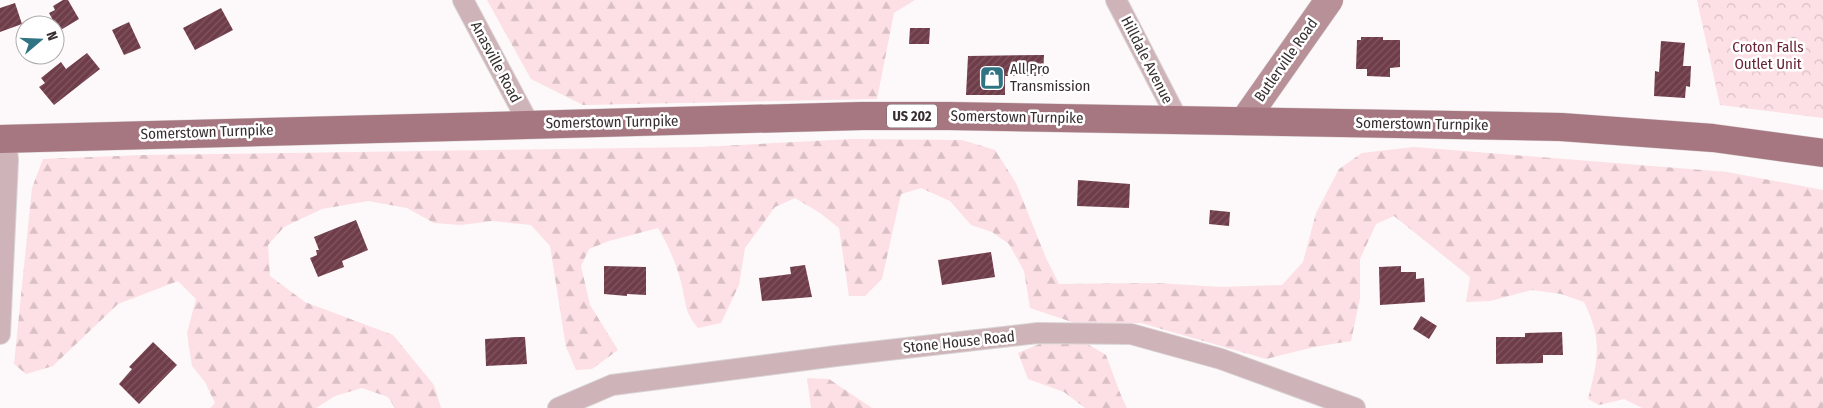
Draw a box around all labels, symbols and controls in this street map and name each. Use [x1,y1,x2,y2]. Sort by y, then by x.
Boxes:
street label: Hilldale Avenue [1117,13,1177,107]
north arrow [15,15,65,65]
street label: Butlerville Road [1251,15,1321,105]
street label: Anasville Road [467,18,525,106]
text: N [42,29,61,43]
park label: Croton Falls Outlet Unit [1732,38,1804,73]
place label: All Pro Transmission [1010,60,1090,95]
shop icon: All Pro Transmission [979,65,1005,91]
road number: US 202 [887,104,937,128]
street label: Somerstown Turnpike [950,107,1084,127]
street label: Somerstown Turnpike [545,112,679,132]
street label: Somerstown Turnpike [1355,114,1489,134]
street label: Somerstown Turnpike [140,121,274,143]
street label: Stone House Road [902,327,1016,357]

